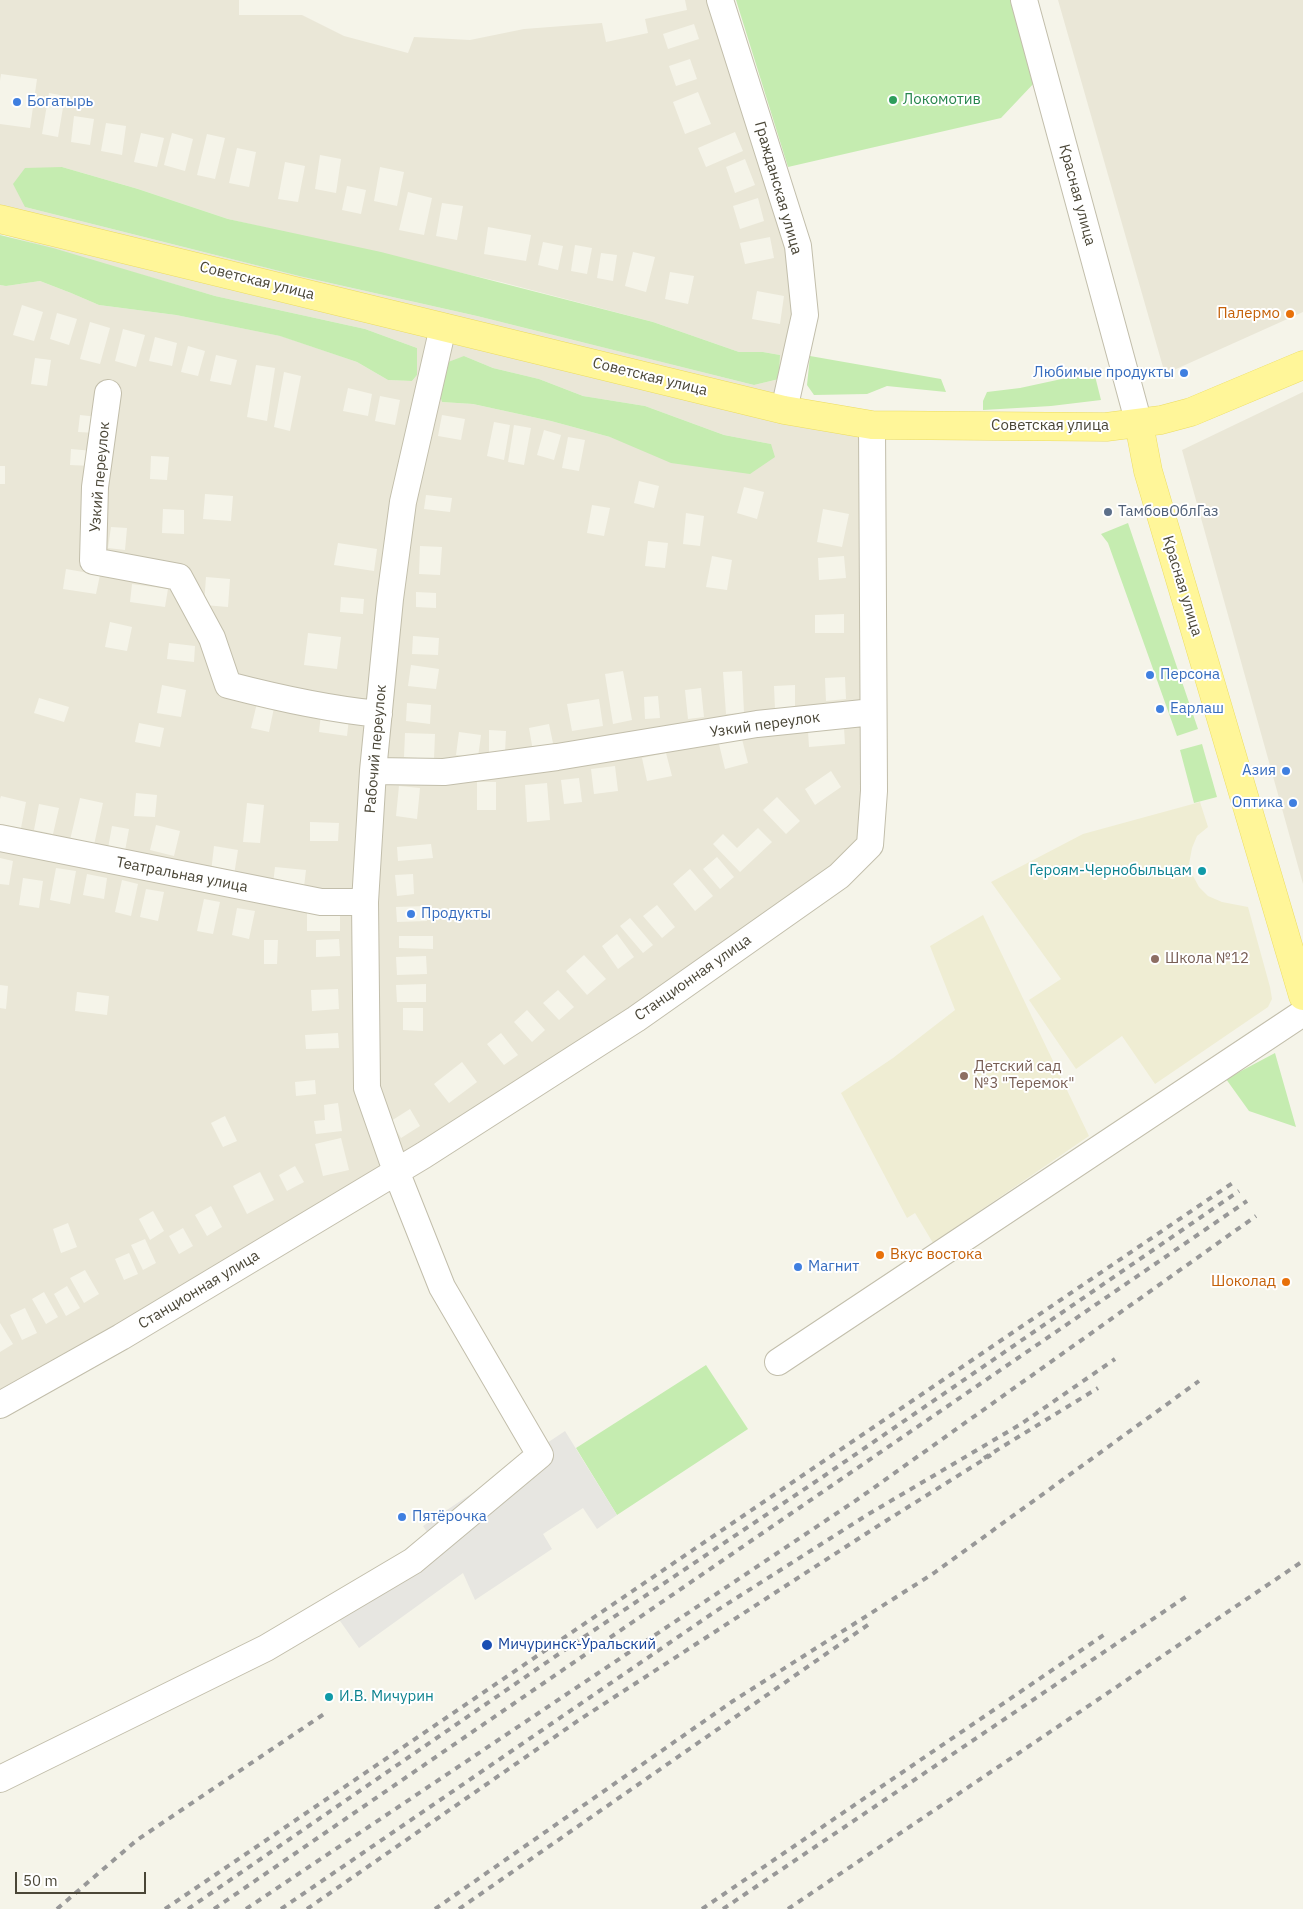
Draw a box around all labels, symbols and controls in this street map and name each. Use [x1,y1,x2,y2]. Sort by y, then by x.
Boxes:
place label: Локомотив [903,91,981,109]
place label: Богатырь [27,93,93,111]
marker: Локомотив [887,94,899,106]
marker: Богатырь [11,96,23,108]
street label: Гражданская улица [750,119,806,257]
street label: Красная улица [1055,142,1099,248]
street label: Советская улица [198,258,316,304]
place label: Палермо [1217,305,1280,323]
marker: Палермо [1284,308,1296,320]
street label: Советская улица [591,354,709,400]
place label: Любимые продукты [1033,364,1174,382]
marker: Любимые продукты [1178,367,1190,379]
street label: Советская улица [991,417,1109,435]
street label: Узкий переулок [86,421,114,533]
place label: ТамбовОблГаз [1118,503,1218,521]
marker: ТамбовОблГаз [1102,506,1114,518]
street label: Красная улица [1158,534,1206,638]
place label: Персона [1160,666,1220,684]
marker: Персона [1144,669,1156,681]
street label: Рабочий переулок [361,684,391,814]
place label: Еарлаш [1170,700,1224,718]
marker: Еарлаш [1154,703,1166,715]
street label: Узкий переулок [709,708,821,742]
place label: Азия [1242,762,1276,780]
marker: Азия [1280,765,1292,777]
place label: Оптика [1232,794,1283,812]
marker: Оптика [1287,797,1299,809]
street label: Театральная улица [115,853,249,897]
place label: Героям-Чернобыльцам [1029,862,1192,880]
marker: Героям-Чернобыльцам [1196,865,1208,877]
place label: Продукты [421,905,491,923]
marker: Продукты [405,908,417,920]
street label: Станционная улица [631,931,755,1025]
place label: Школа №12 [1165,950,1249,968]
marker: Школа №12 [1149,953,1161,965]
place label: Детский сад №3 "Теремок" [974,1058,1075,1093]
marker: Детский сад №3 "Теремок" [958,1070,970,1082]
place label: Вкус востока [890,1246,982,1264]
street label: Станционная улица [135,1247,263,1333]
marker: Вкус востока [874,1249,886,1261]
place label: Магнит [808,1258,859,1276]
marker: Магнит [792,1261,804,1273]
place label: Шоколад [1211,1273,1276,1291]
marker: Шоколад [1280,1276,1292,1288]
place label: Пятёрочка [412,1508,487,1526]
marker: Пятёрочка [396,1511,408,1523]
place label: Мичуринск-Уральский [498,1636,656,1654]
marker: Мичуринск-Уральский [480,1638,494,1652]
place label: И.В. Мичурин [339,1688,434,1706]
marker: И.В. Мичурин [323,1691,335,1703]
scale bar [18,1862,149,1894]
text: 50 m [23,1871,58,1890]

